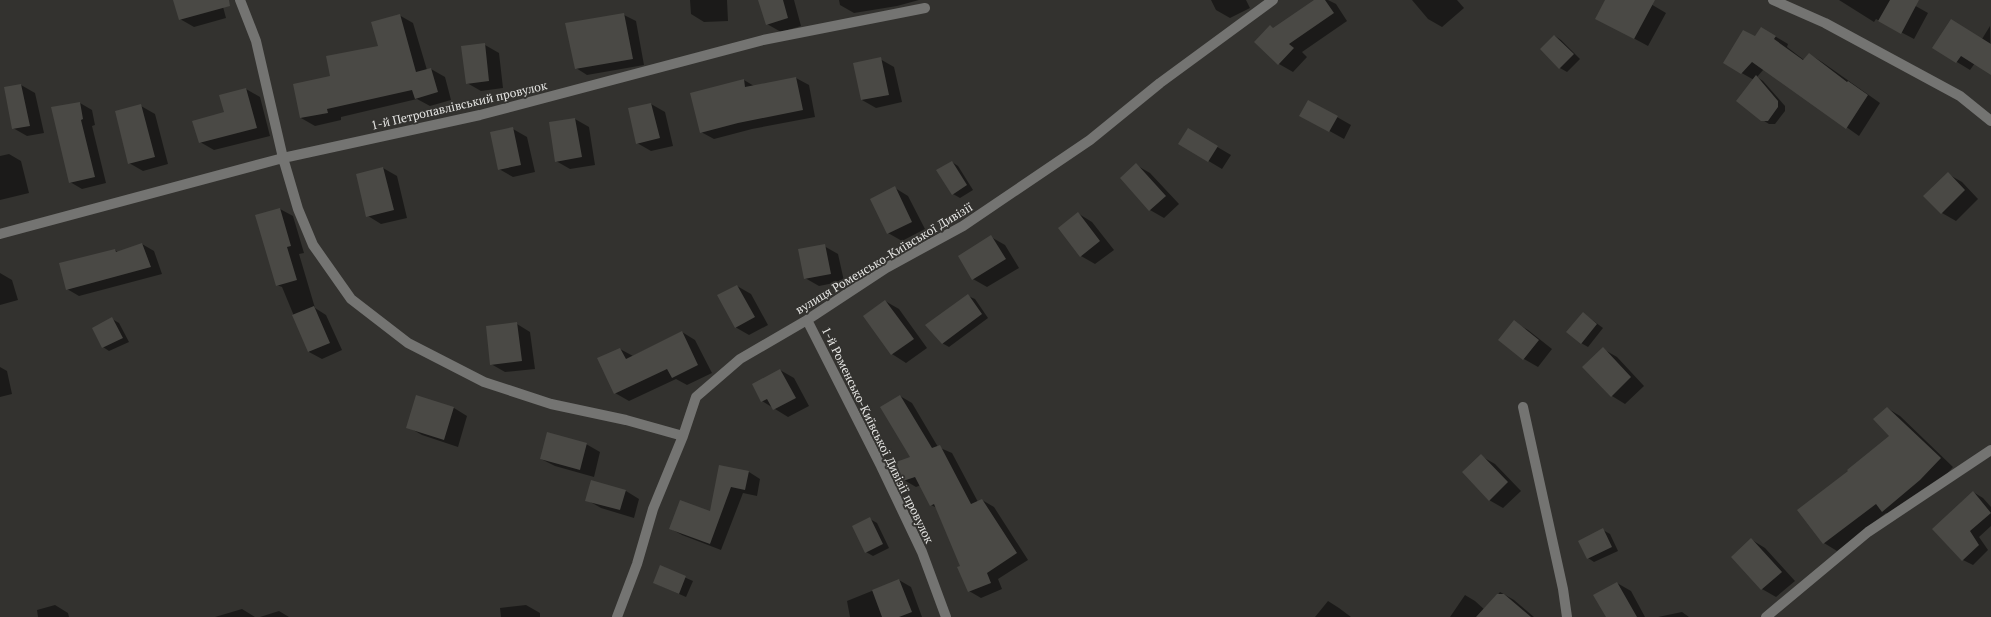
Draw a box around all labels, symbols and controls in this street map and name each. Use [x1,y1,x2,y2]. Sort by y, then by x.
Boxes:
street label: 1-й Петропавлівський провулок [369,77,549,133]
street label: вулиця Роменсько-Київської Дивізії [793,199,975,317]
street label: 1-й Роменсько-Київської Дивізії провулок [819,324,937,546]

